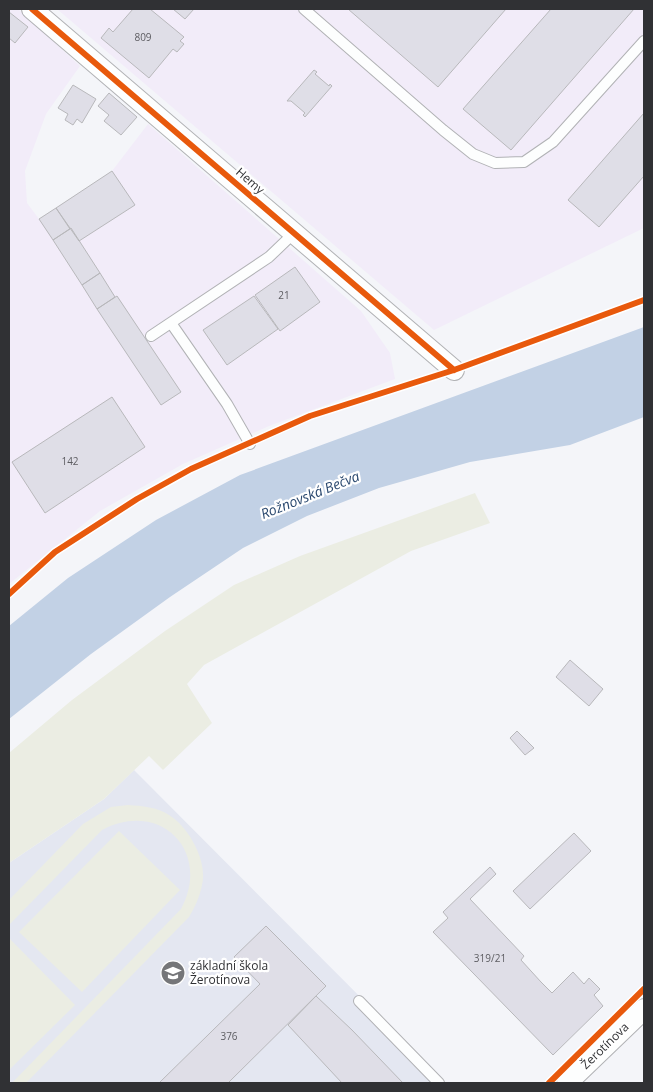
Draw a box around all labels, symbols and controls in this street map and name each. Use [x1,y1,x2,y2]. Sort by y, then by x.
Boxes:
house number: 809 [134,30,152,44]
street label: Hemy [232,163,269,198]
house number: 21 [278,288,290,302]
house number: 142 [61,454,79,468]
water label: Rožnovská Bečva [258,466,362,523]
house number: 319/21 [474,951,506,965]
place label: základní škola Žerotínova [190,957,268,988]
school or university icon: základní škola Žerotínova [160,960,186,986]
street label: Žerotínova [577,1019,632,1073]
house number: 376 [220,1029,238,1043]

